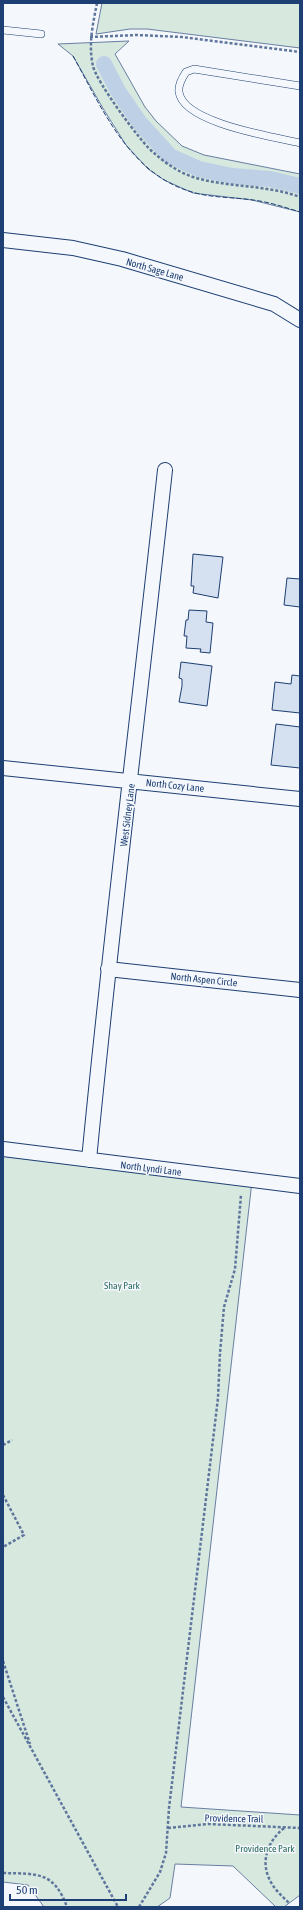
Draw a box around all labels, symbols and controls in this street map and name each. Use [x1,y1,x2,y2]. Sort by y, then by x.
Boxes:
street label: North Sage Lane [125,256,185,283]
street label: North Cozy Lane [145,777,205,794]
street label: West Sidney Lane [118,783,137,847]
street label: North Aspen Circle [170,971,238,989]
street label: North Lyndi Lane [120,1159,183,1178]
park label: Shay Park [104,1280,141,1291]
street label: Providence Trail [205,1812,264,1825]
park label: Providence Park [235,1843,295,1854]
scale bar [10,1876,126,1902]
text: 50 m [16,1883,38,1897]

